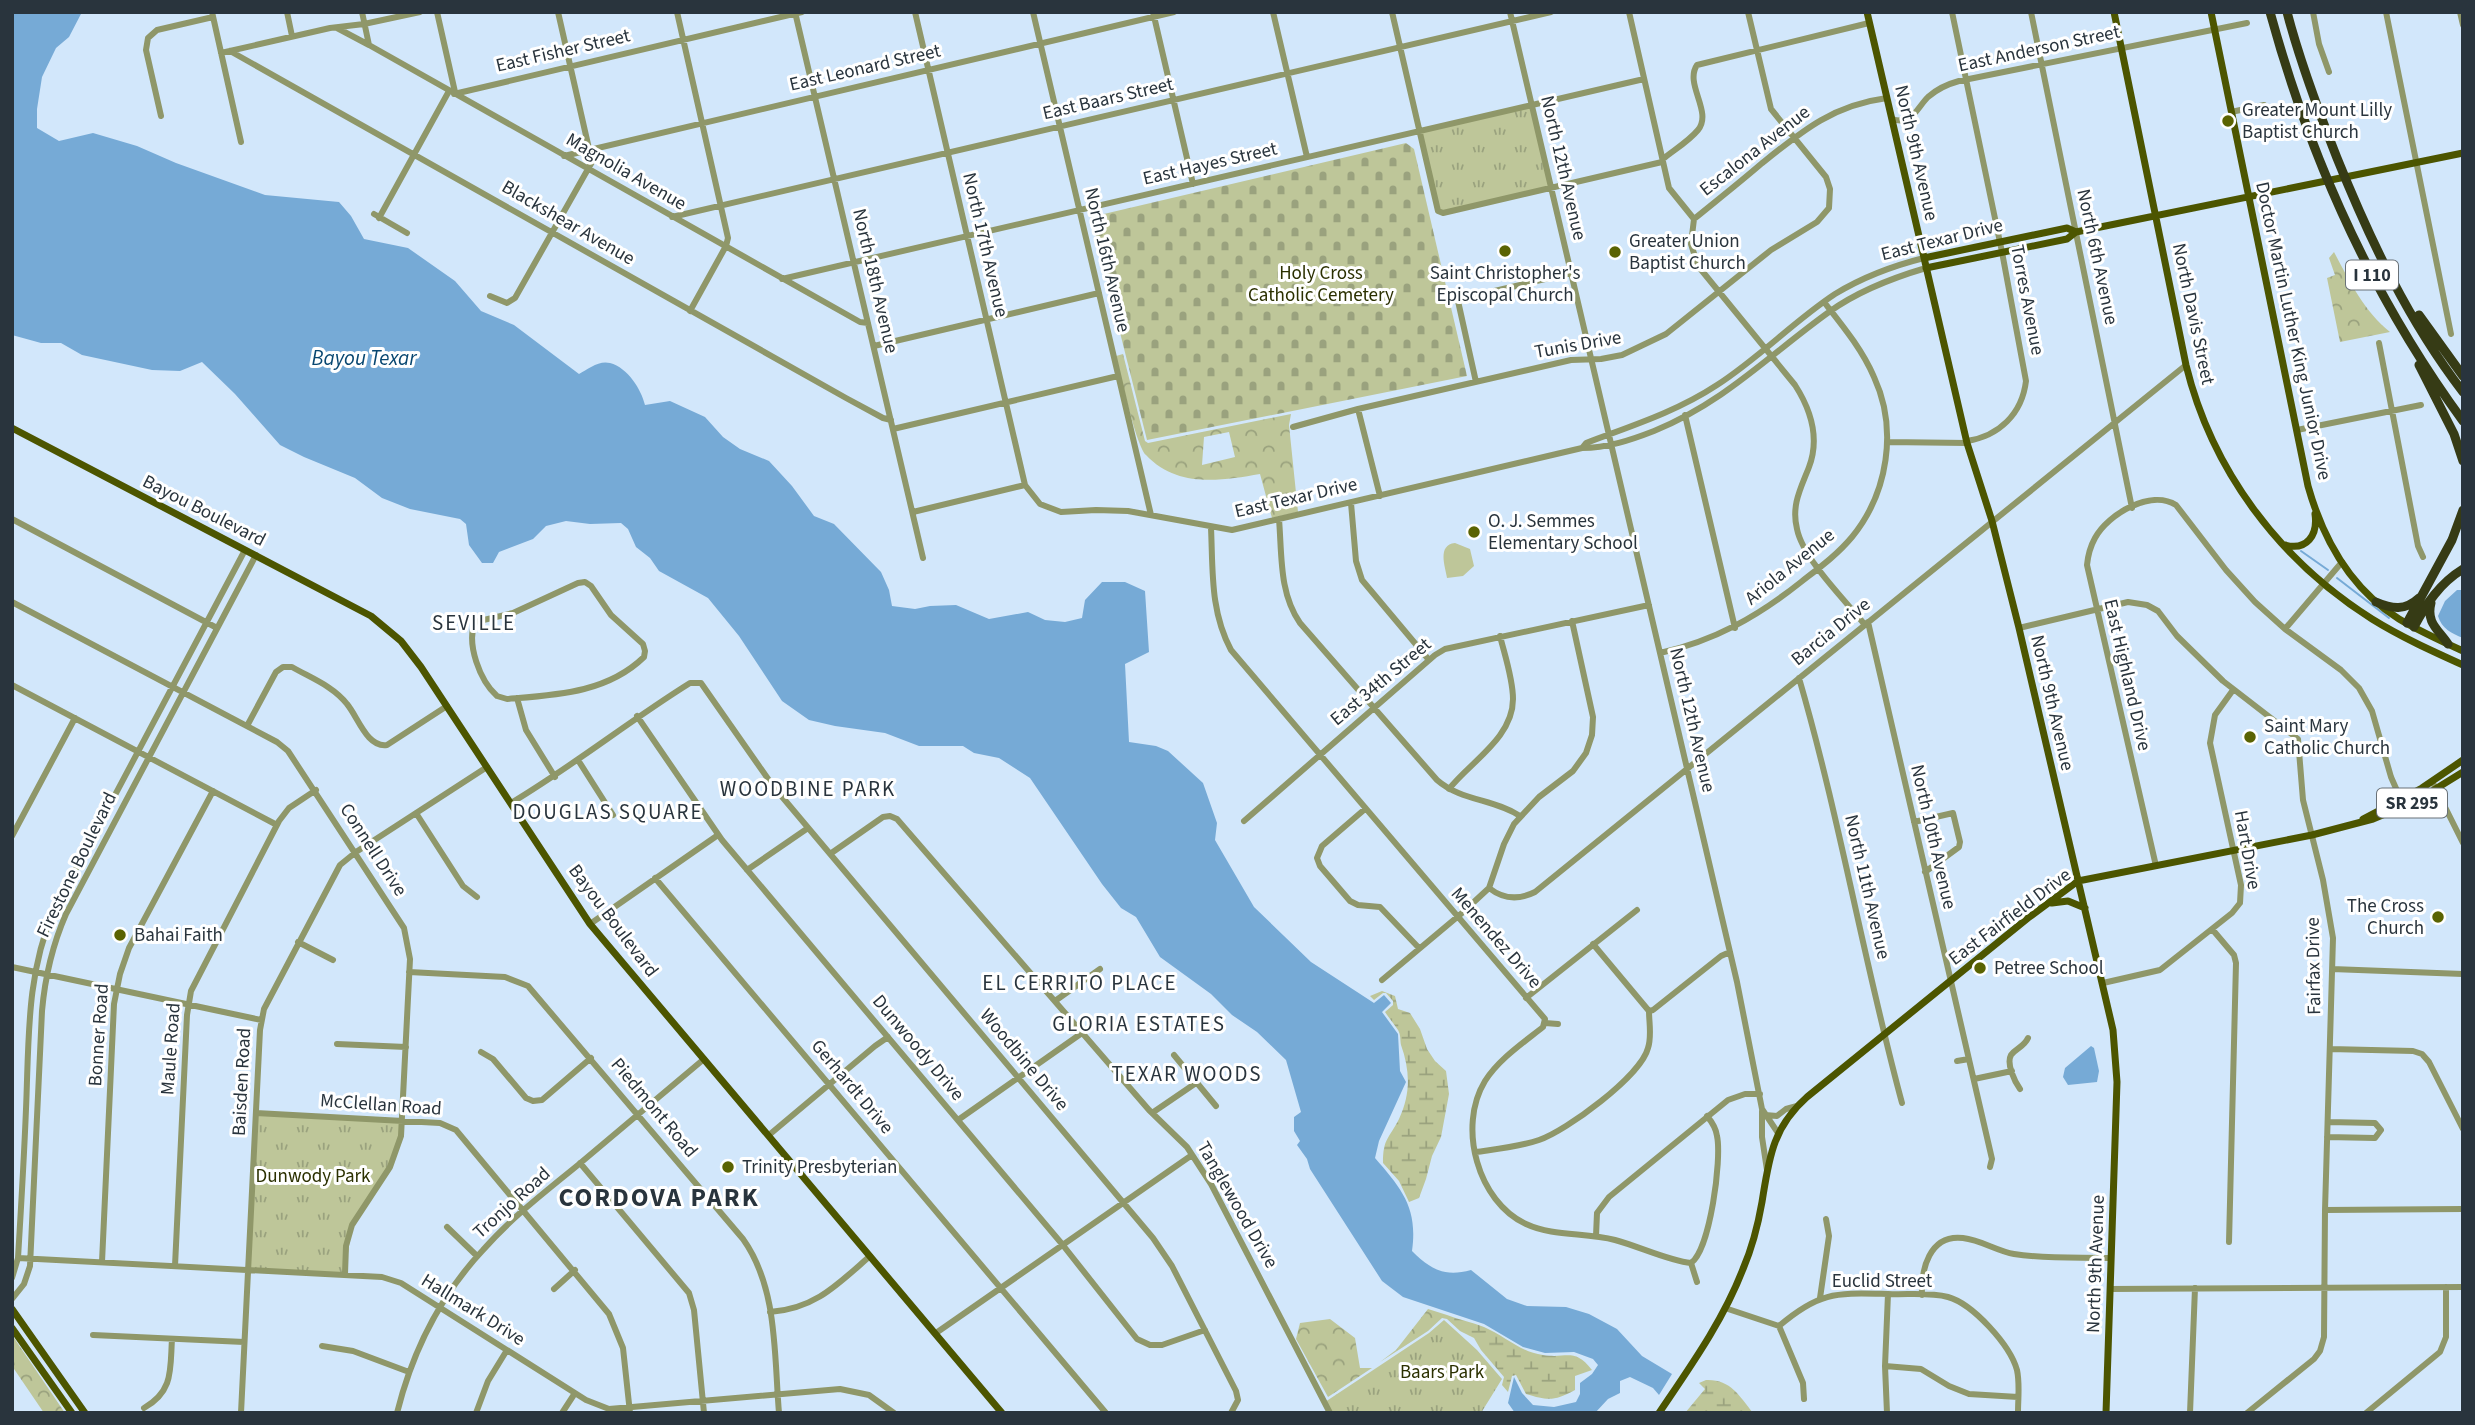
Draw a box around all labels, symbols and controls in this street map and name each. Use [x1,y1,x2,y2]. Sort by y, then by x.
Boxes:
street label: East Anderson Street [1956,19,2123,79]
street label: East Fisher Street [493,22,633,80]
street label: East Leonard Street [787,37,944,99]
street label: East Baars Street [1040,71,1177,127]
street label: North 9th Avenue [1887,83,1945,223]
street label: North 12th Avenue [1533,93,1593,243]
place label: Greater Mount Lilly Baptist Church [2242,97,2392,146]
street label: Escalona Avenue [1694,99,1816,203]
marker: Greater Mount Lilly Baptist Church [2220,113,2236,129]
street label: Magnolia Avenue [561,127,691,217]
street label: East Hayes Street [1140,135,1280,193]
street label: North 17th Avenue [955,170,1015,320]
street label: Blackshear Avenue [496,174,640,272]
street label: Doctor Martin Luther King Junior Drive [2248,179,2338,483]
street label: North 16th Avenue [1077,185,1137,335]
street label: North 6th Avenue [2069,187,2125,327]
street label: North 18th Avenue [845,206,905,356]
street label: East Texar Drive [1878,212,2006,268]
place label: Greater Union Baptist Church [1629,228,1746,277]
street label: North Davis Street [2165,241,2221,388]
street label: Torres Avenue [2003,242,2051,358]
marker: Saint Christopher's Episcopal Church [1497,243,1513,259]
marker: Greater Union Baptist Church [1607,244,1623,260]
park label: Holy Cross Catholic Cemetery [1248,260,1394,309]
place label: Saint Christopher's Episcopal Church [1430,260,1580,309]
road number: I 110 [2346,260,2398,290]
street label: Tunis Drive [1532,324,1624,366]
water label: Bayou Texar [312,343,417,373]
street label: Bayou Boulevard [138,468,270,554]
street label: East Texar Drive [1232,471,1360,525]
place label: O. J. Semmes Elementary School [1488,508,1638,557]
street label: Ariola Avenue [1739,522,1841,612]
marker: O. J. Semmes Elementary School [1466,524,1482,540]
street label: Barcia Drive [1786,592,1876,672]
street label: East Highland Drive [2096,597,2158,753]
district label: SEVILLE [432,608,516,638]
street label: East 34th Street [1325,631,1438,732]
street label: North 9th Avenue [2023,633,2081,773]
street label: North 12th Avenue [1662,645,1722,795]
place label: Saint Mary Catholic Church [2264,713,2390,762]
marker: Saint Mary Catholic Church [2242,729,2258,745]
street label: North 10th Avenue [1903,762,1963,912]
district label: WOODBINE PARK [720,774,896,804]
street label: Firestone Boulevard [30,788,124,942]
road number: SR 295 [2377,788,2447,818]
district label: DOUGLAS SQUARE [512,797,704,827]
street label: Connell Drive [333,798,413,902]
street label: Hart Drive [2227,808,2267,892]
street label: North 11th Avenue [1837,812,1897,962]
street label: Bayou Boulevard [562,859,664,983]
street label: East Fairfield Drive [1943,862,2077,972]
street label: Menendez Drive [1444,881,1548,995]
place label: The Cross Church [2347,893,2424,942]
marker: The Cross Church [2430,909,2446,925]
street label: Fairfax Drive [2300,917,2328,1015]
place label: Bahai Faith [134,922,223,949]
marker: Bahai Faith [112,927,128,943]
place label: Petree School [1994,955,2104,982]
marker: Petree School [1972,960,1988,976]
district label: EL CERRITO PLACE [982,968,1178,998]
street label: Bonner Road [82,983,116,1087]
street label: Dunwoody Drive [866,989,970,1107]
street label: Maule Road [154,1002,188,1096]
street label: Woodbine Drive [973,1003,1075,1117]
district label: GLORIA ESTATES [1052,1009,1226,1039]
street label: Baisden Road [226,1027,258,1137]
street label: Gerhardt Drive [804,1034,900,1140]
street label: Piedmont Road [604,1052,704,1164]
district label: TEXAR WOODS [1111,1059,1263,1089]
street label: McClellan Road [319,1087,443,1123]
street label: Tanglewood Drive [1190,1137,1284,1273]
place label: Trinity Presbyterian [742,1154,897,1181]
marker: Trinity Presbyterian [720,1159,736,1175]
street label: Tronjo Road [467,1161,557,1245]
park label: Dunwody Park [255,1163,371,1190]
district label: CORDOVA PARK [558,1179,760,1216]
street label: North 9th Avenue [2080,1194,2112,1334]
street label: Hallmark Drive [416,1267,530,1353]
street label: Euclid Street [1832,1268,1933,1295]
park label: Baars Park [1400,1359,1485,1386]

